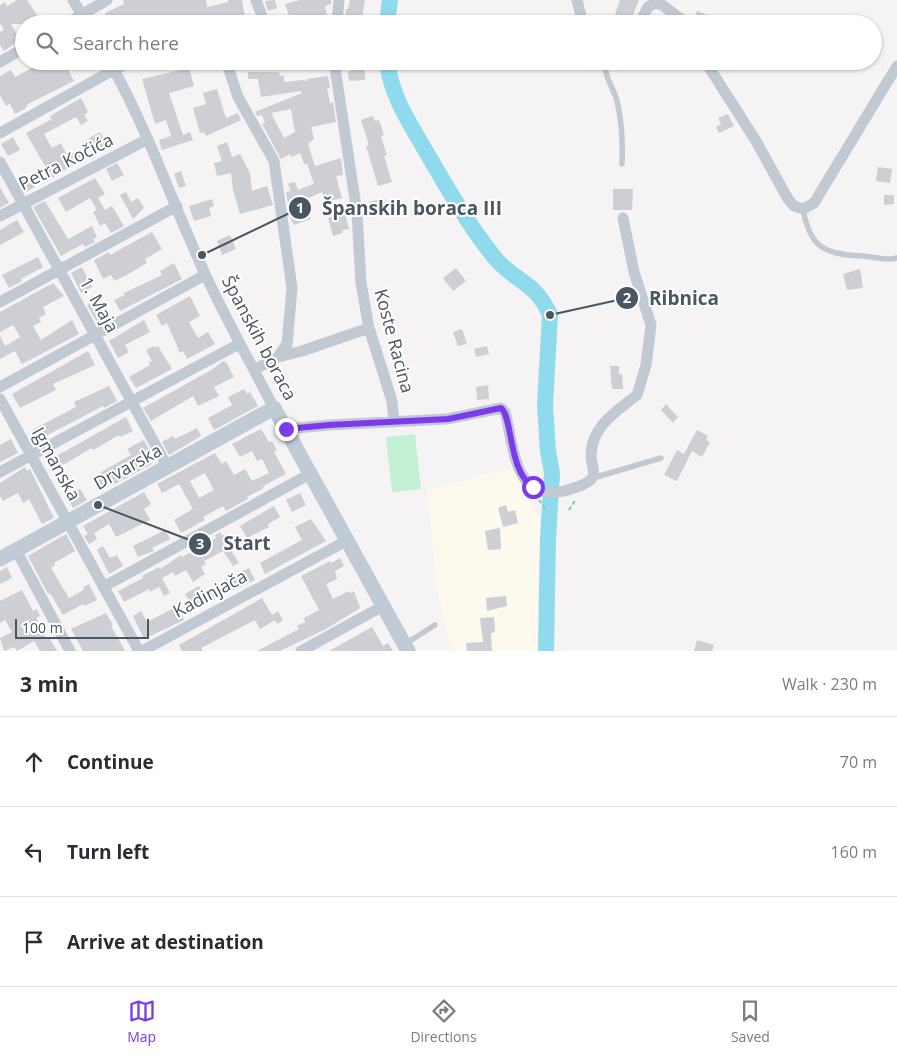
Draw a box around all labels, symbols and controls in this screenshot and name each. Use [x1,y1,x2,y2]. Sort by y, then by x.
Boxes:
search box [15,15,882,70]
icon: search [33,29,61,57]
text: Search here [73,30,179,56]
street label: Petra Kočića [14,127,117,195]
callout: Španskih boraca III [287,191,512,225]
text: Španskih boraca III [322,195,502,221]
text: 1 [296,197,304,217]
street label: Španskih boraca [217,271,303,404]
street label: 1. Maja [75,272,125,337]
callout: Ribnica [614,281,729,315]
text: Ribnica [649,285,719,311]
street label: Koste Racina [370,286,420,396]
text: 2 [623,287,632,307]
route end [275,418,298,441]
street label: Igmanska [27,422,87,505]
street label: Drvarska [89,437,166,495]
route start [522,476,545,499]
callout: Start [188,527,280,561]
text: Start [223,530,271,556]
text: 3 [196,533,204,553]
street label: Kadinjača [168,564,251,623]
scale bar [15,616,149,639]
text: 100 m [22,618,63,637]
text: 3 min [20,670,78,698]
text: Walk · 230 m [782,673,877,695]
icon: ahead [20,748,48,776]
text: Continue [67,749,154,775]
text: 70 m [840,751,877,773]
icon: left [20,838,48,866]
text: Turn left [67,839,149,865]
text: 160 m [831,841,877,863]
icon: arrive [20,928,48,956]
text: Arrive at destination [67,929,264,955]
tab: Map [127,997,156,1046]
tab: Directions [410,997,477,1046]
tab: Saved [731,997,770,1046]

